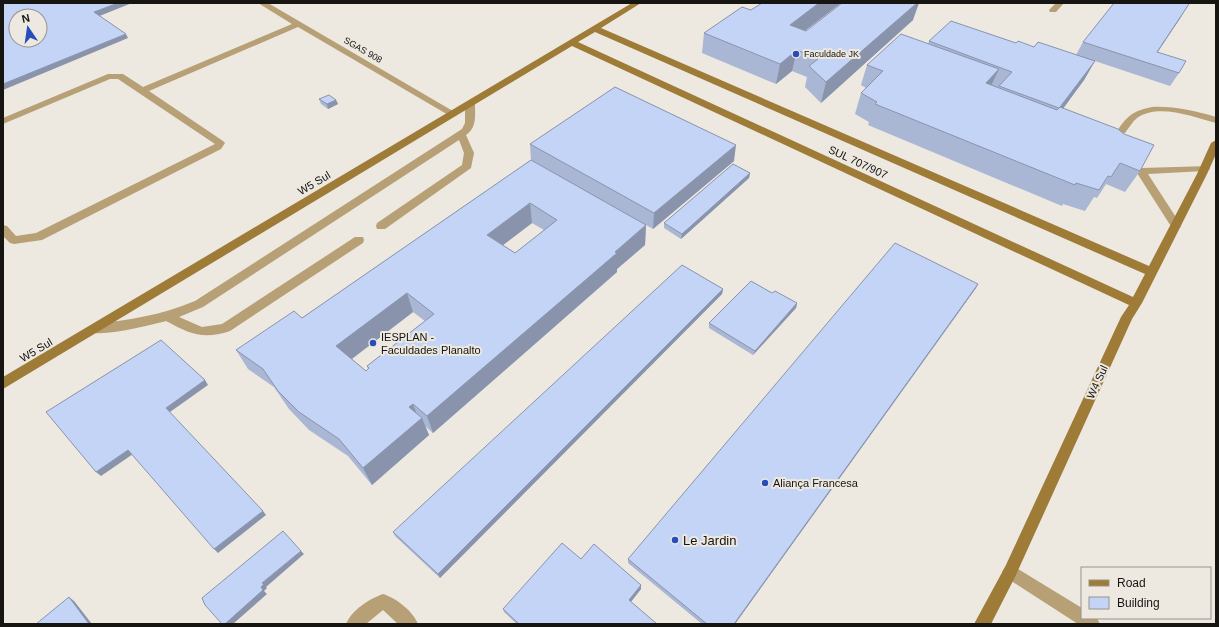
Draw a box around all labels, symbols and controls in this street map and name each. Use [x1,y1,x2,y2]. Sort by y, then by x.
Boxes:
north arrow [8,8,48,48]
text: N [21,12,31,25]
street label: SGAS 908 [342,35,384,65]
marker: Faculdade JK [791,49,801,59]
place label: Faculdade JK [804,49,859,59]
street label: SUL 707/907 [827,143,889,181]
street label: W5 Sul [296,169,332,197]
place label: IESPLAN - Faculdades Planalto [381,331,481,356]
street label: W5 Sul [18,336,54,364]
marker: IESPLAN - Faculdades Planalto [368,338,378,348]
street label: W4 Sul [1084,363,1110,401]
place label: Aliança Francesa [773,477,859,489]
marker: Aliança Francesa [760,478,770,488]
place label: Le Jardin [683,533,736,548]
marker: Le Jardin [670,535,680,545]
legend [1081,567,1211,619]
text: Road [1117,576,1146,590]
text: Building [1117,596,1160,610]

